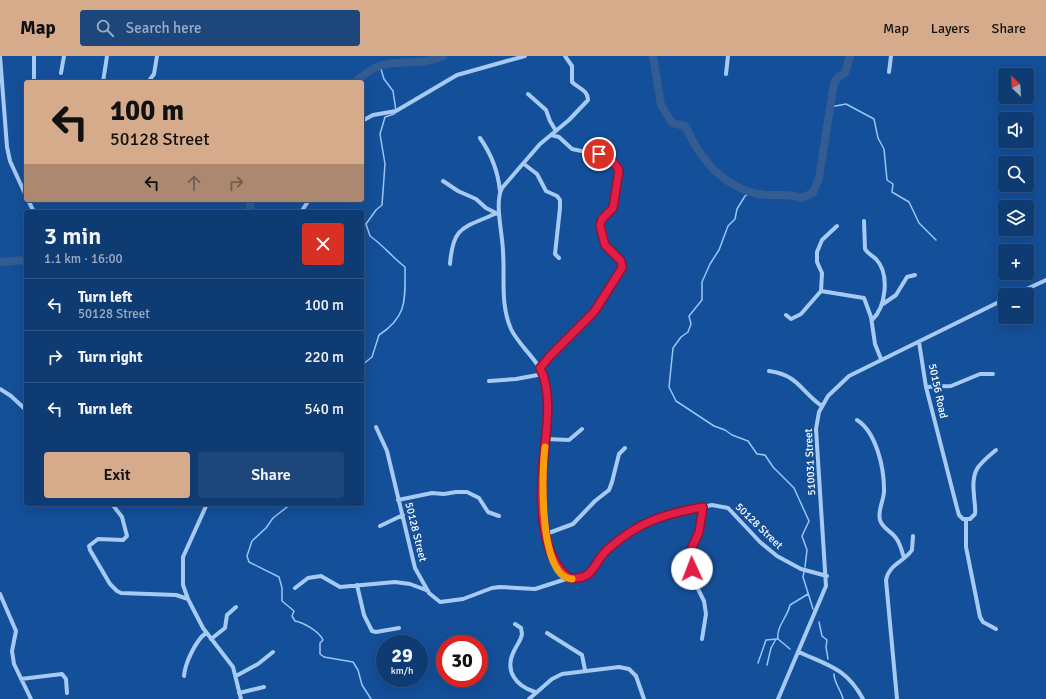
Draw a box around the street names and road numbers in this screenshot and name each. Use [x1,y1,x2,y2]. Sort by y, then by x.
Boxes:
street label: 50156 Road [926,362,950,420]
street label: 510031 Street [802,428,818,496]
street label: 50128 Street [733,500,785,552]
street label: 50128 Street [402,501,430,563]

